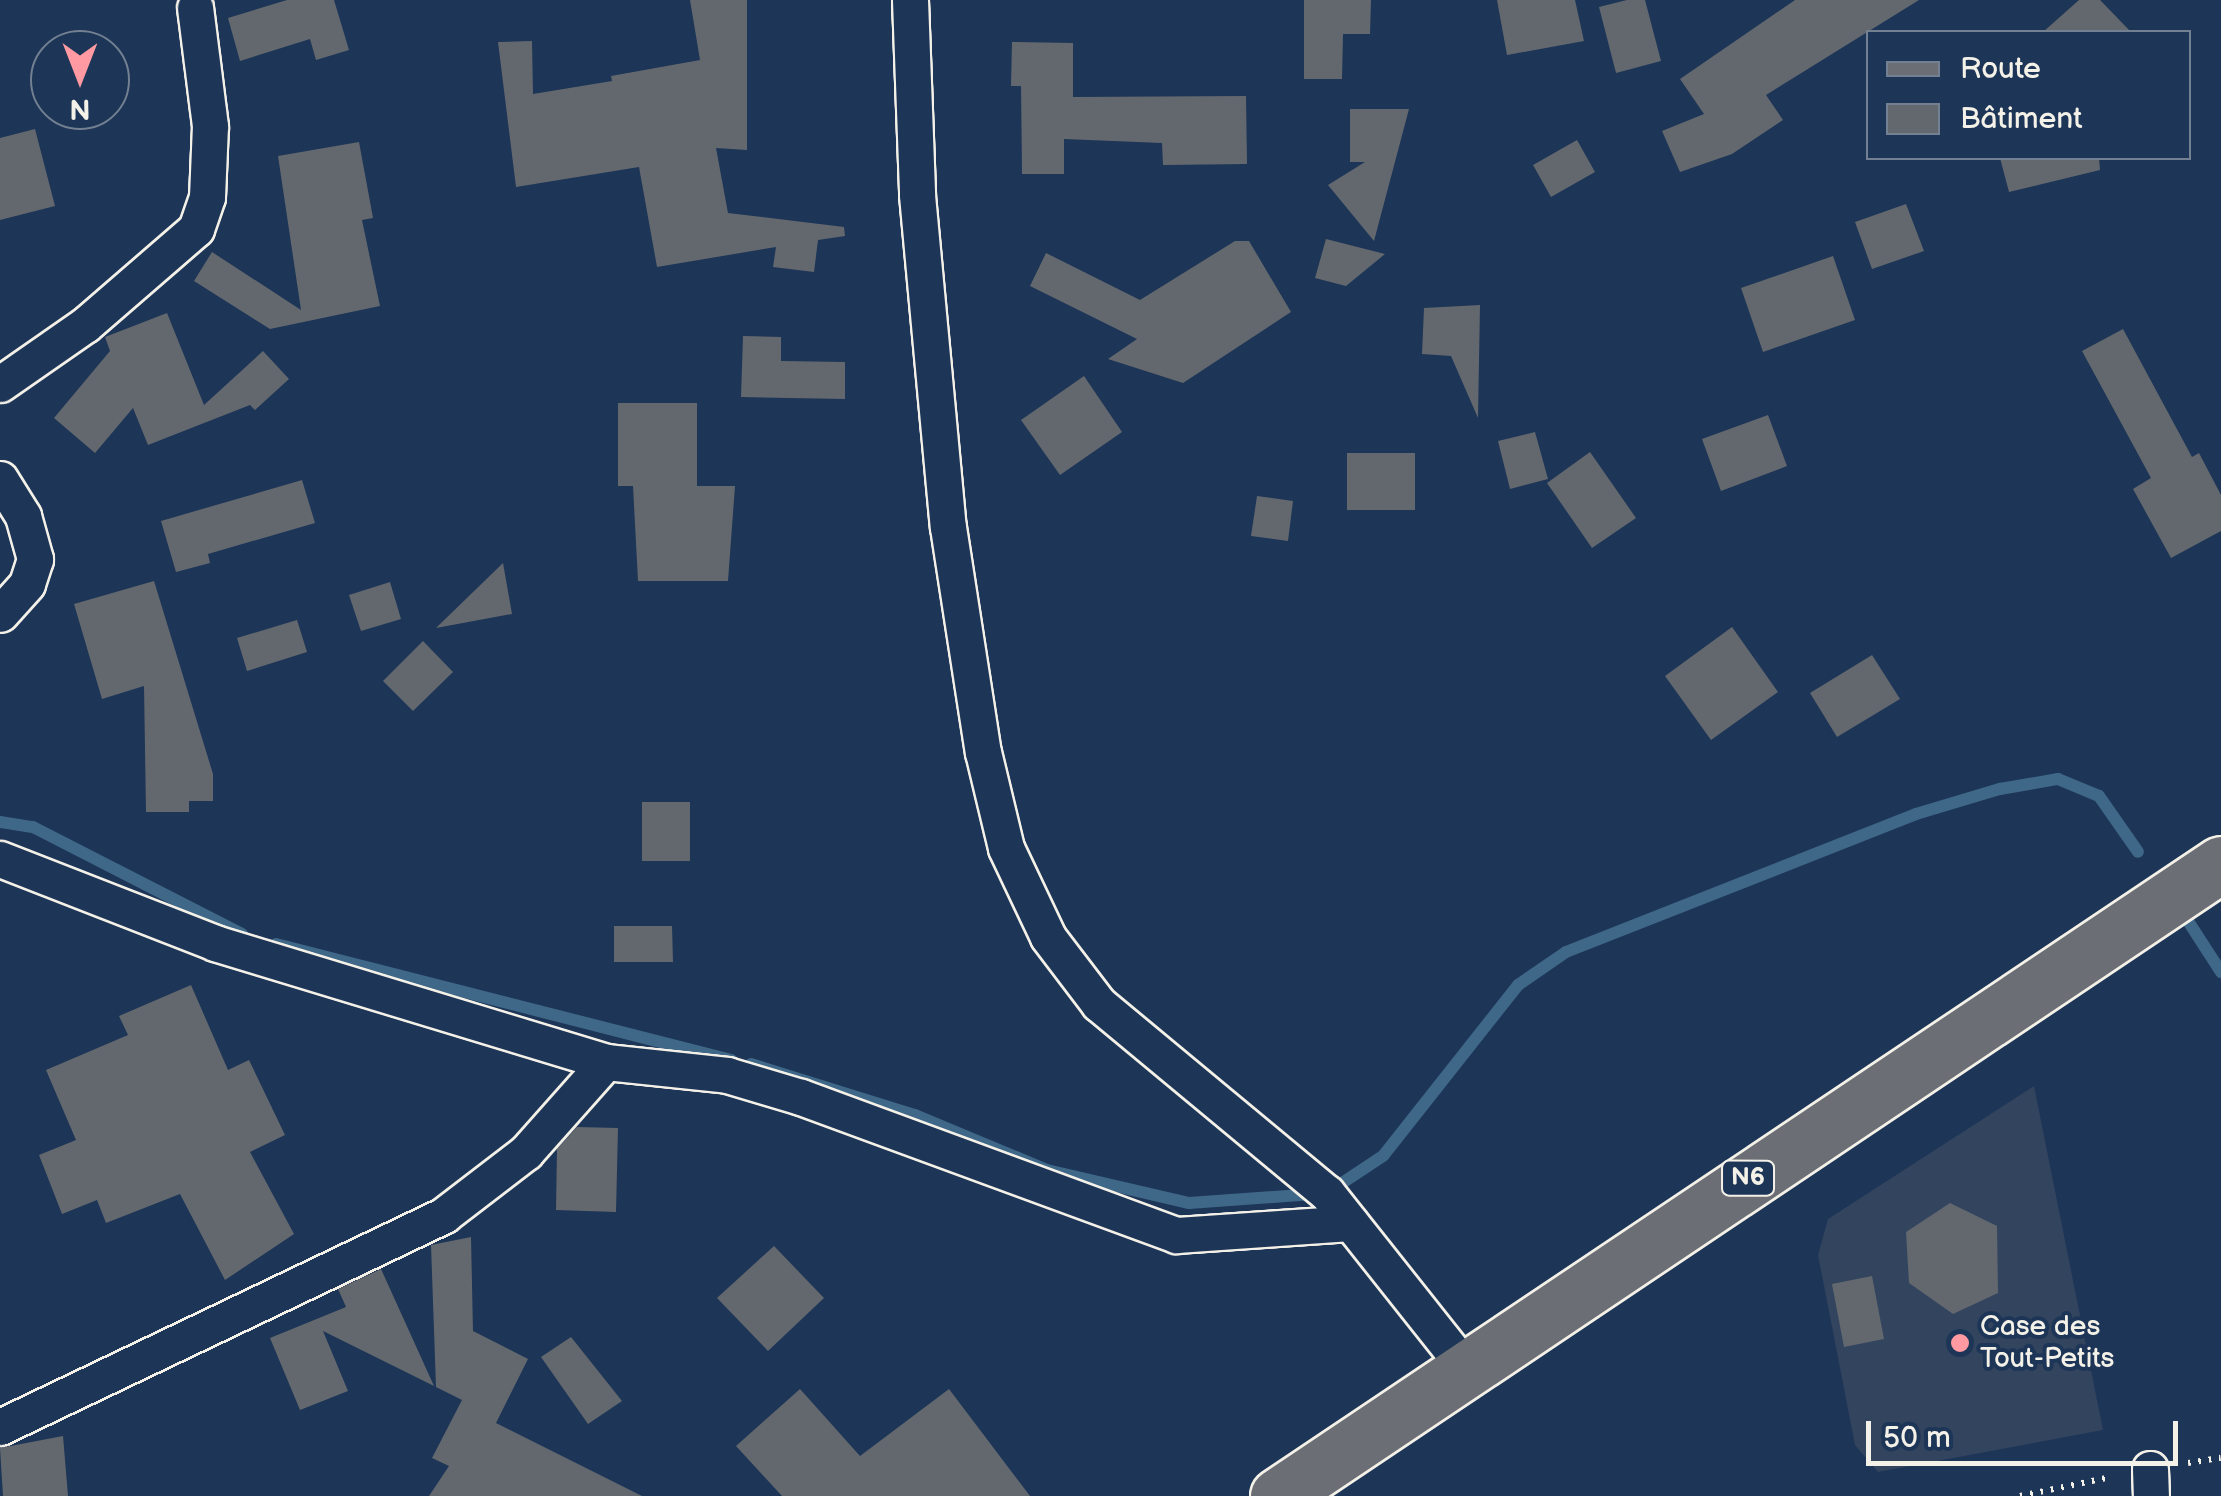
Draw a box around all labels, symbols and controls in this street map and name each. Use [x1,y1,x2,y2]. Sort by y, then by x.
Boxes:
north arrow [30,30,130,130]
legend [1866,30,2191,160]
text: Route [1960,51,2041,87]
text: N [69,92,91,125]
text: Bâtiment [1960,101,2083,137]
road number: N6 [1720,1158,1776,1198]
place label: Case des Tout-Petits [1980,1310,2114,1376]
marker: Case des Tout-Petits [1949,1332,1971,1354]
scale bar [1871,1401,2184,1463]
text: 50 m [1883,1420,1951,1456]

